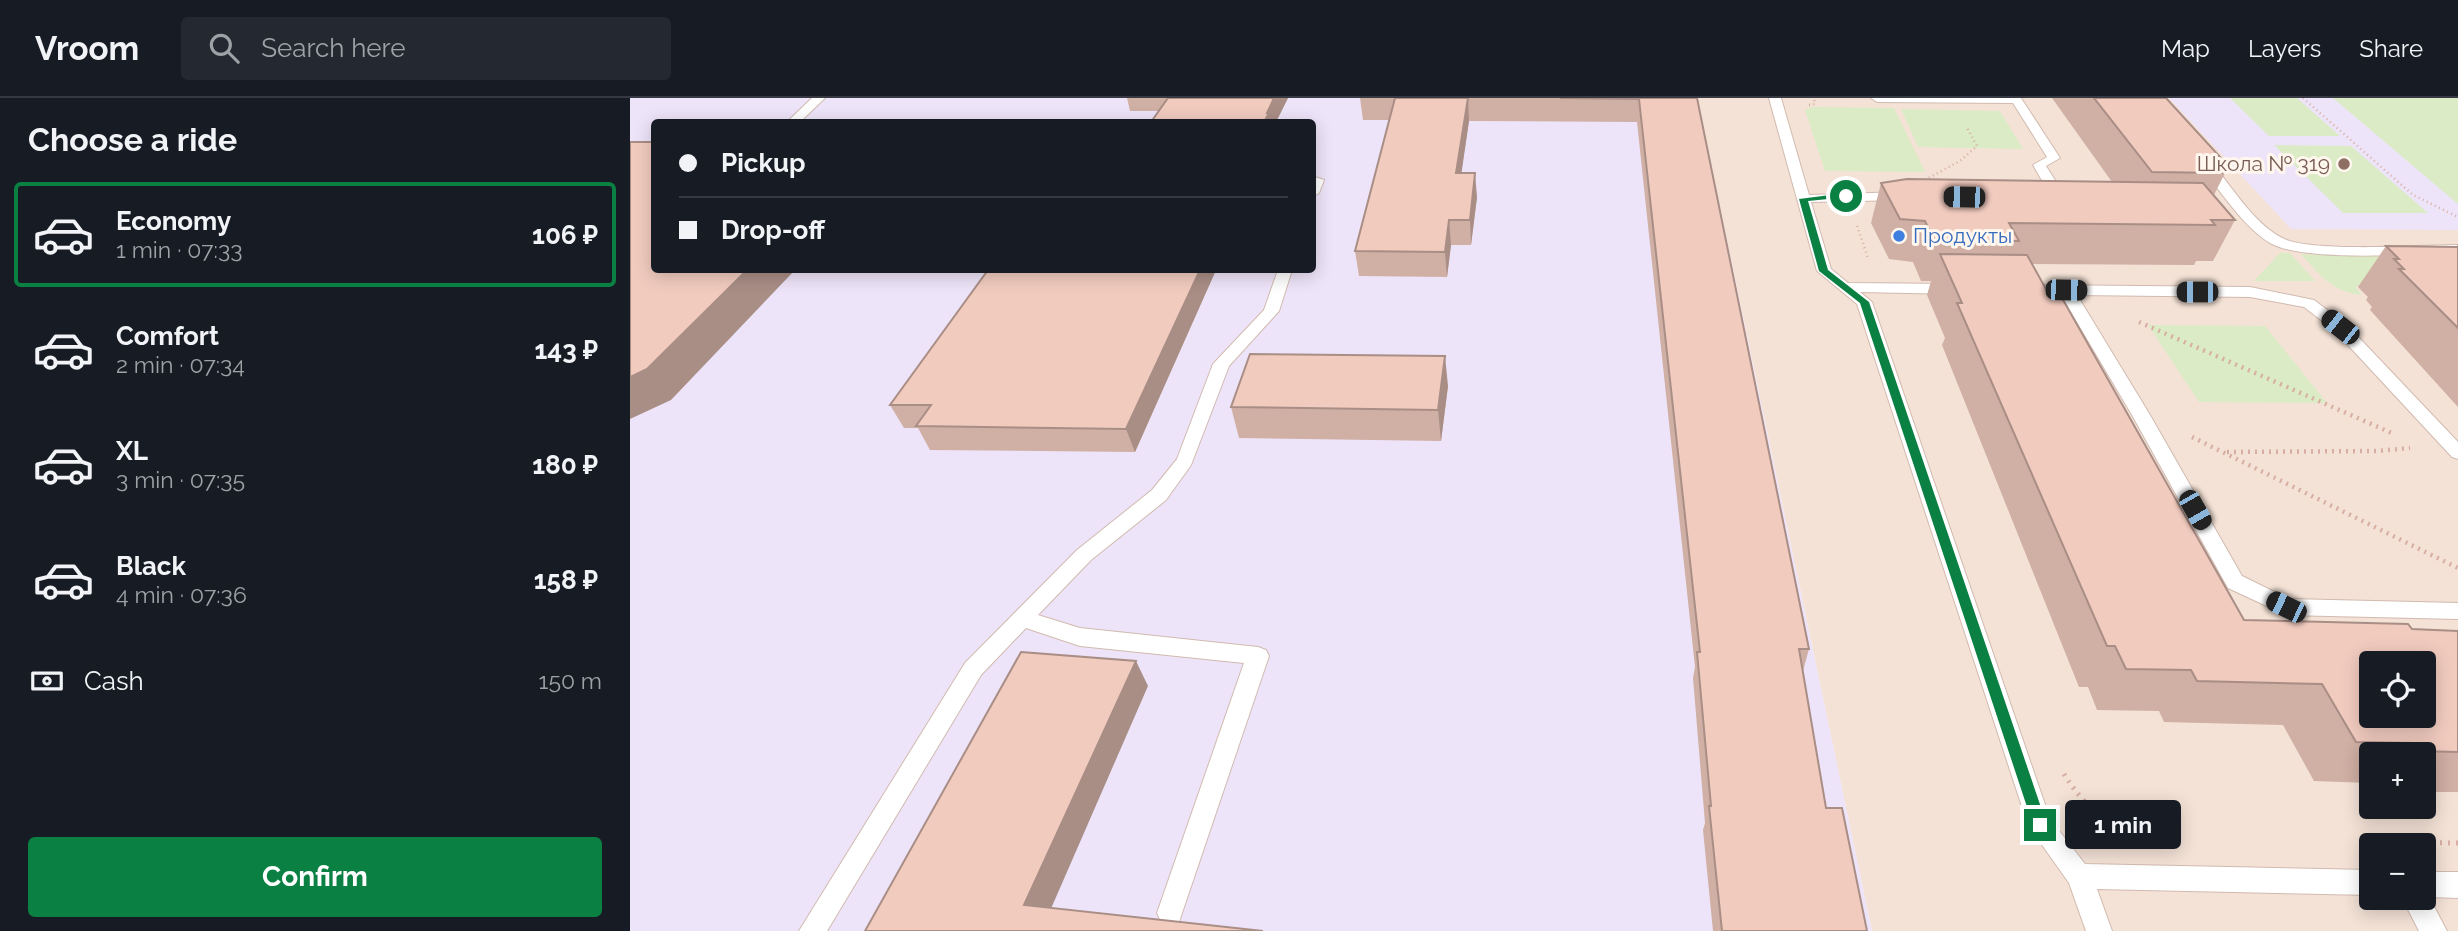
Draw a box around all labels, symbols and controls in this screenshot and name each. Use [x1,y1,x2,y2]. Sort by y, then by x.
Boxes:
search box [181,17,671,80]
text: Vroom [35,29,139,68]
icon: search [205,29,243,67]
text: Search here [261,33,406,63]
text: Map [2161,34,2210,63]
text: Layers [2248,34,2321,63]
text: Share [2359,34,2423,63]
text: Choose a ride [28,121,237,158]
text: Pickup [721,148,806,178]
place label: Школа № 319 [2197,151,2330,176]
marker: Школа № 319 [2336,156,2352,172]
route start [1830,180,1862,212]
car [1943,186,1986,208]
icon: car [32,203,95,266]
text: Economy [116,206,231,236]
text: Drop-off [721,215,825,245]
text: 106 ₽ [532,220,598,250]
place label: Продукты [1913,223,2012,248]
marker: Продукты [1891,228,1907,244]
text: 1 min · 07:33 [116,236,242,263]
car [2045,279,2088,301]
car [2177,282,2219,303]
car [2317,306,2364,348]
icon: car [32,318,95,381]
text: Comfort [116,321,219,351]
text: 143 ₽ [534,335,598,365]
text: 2 min · 07:34 [116,351,245,378]
icon: car [32,433,95,496]
text: XL [116,436,148,466]
text: 180 ₽ [532,450,598,480]
text: 3 min · 07:35 [116,466,245,493]
car [2176,487,2215,533]
icon: car [32,548,95,611]
text: Black [116,551,186,581]
text: 158 ₽ [534,565,598,595]
text: 4 min · 07:36 [116,581,247,608]
car [2263,588,2310,626]
map controls [2359,651,2436,910]
button: locate [2359,651,2436,728]
icon: cash [28,662,66,700]
text: Cash [84,666,144,696]
text: 150 m [539,667,602,694]
button: + [2359,742,2436,819]
callout: 1 min [2064,800,2180,850]
route end [2024,809,2056,841]
text: 1 min [2094,811,2152,838]
button: − [2359,833,2436,910]
button: Confirm [28,837,602,917]

